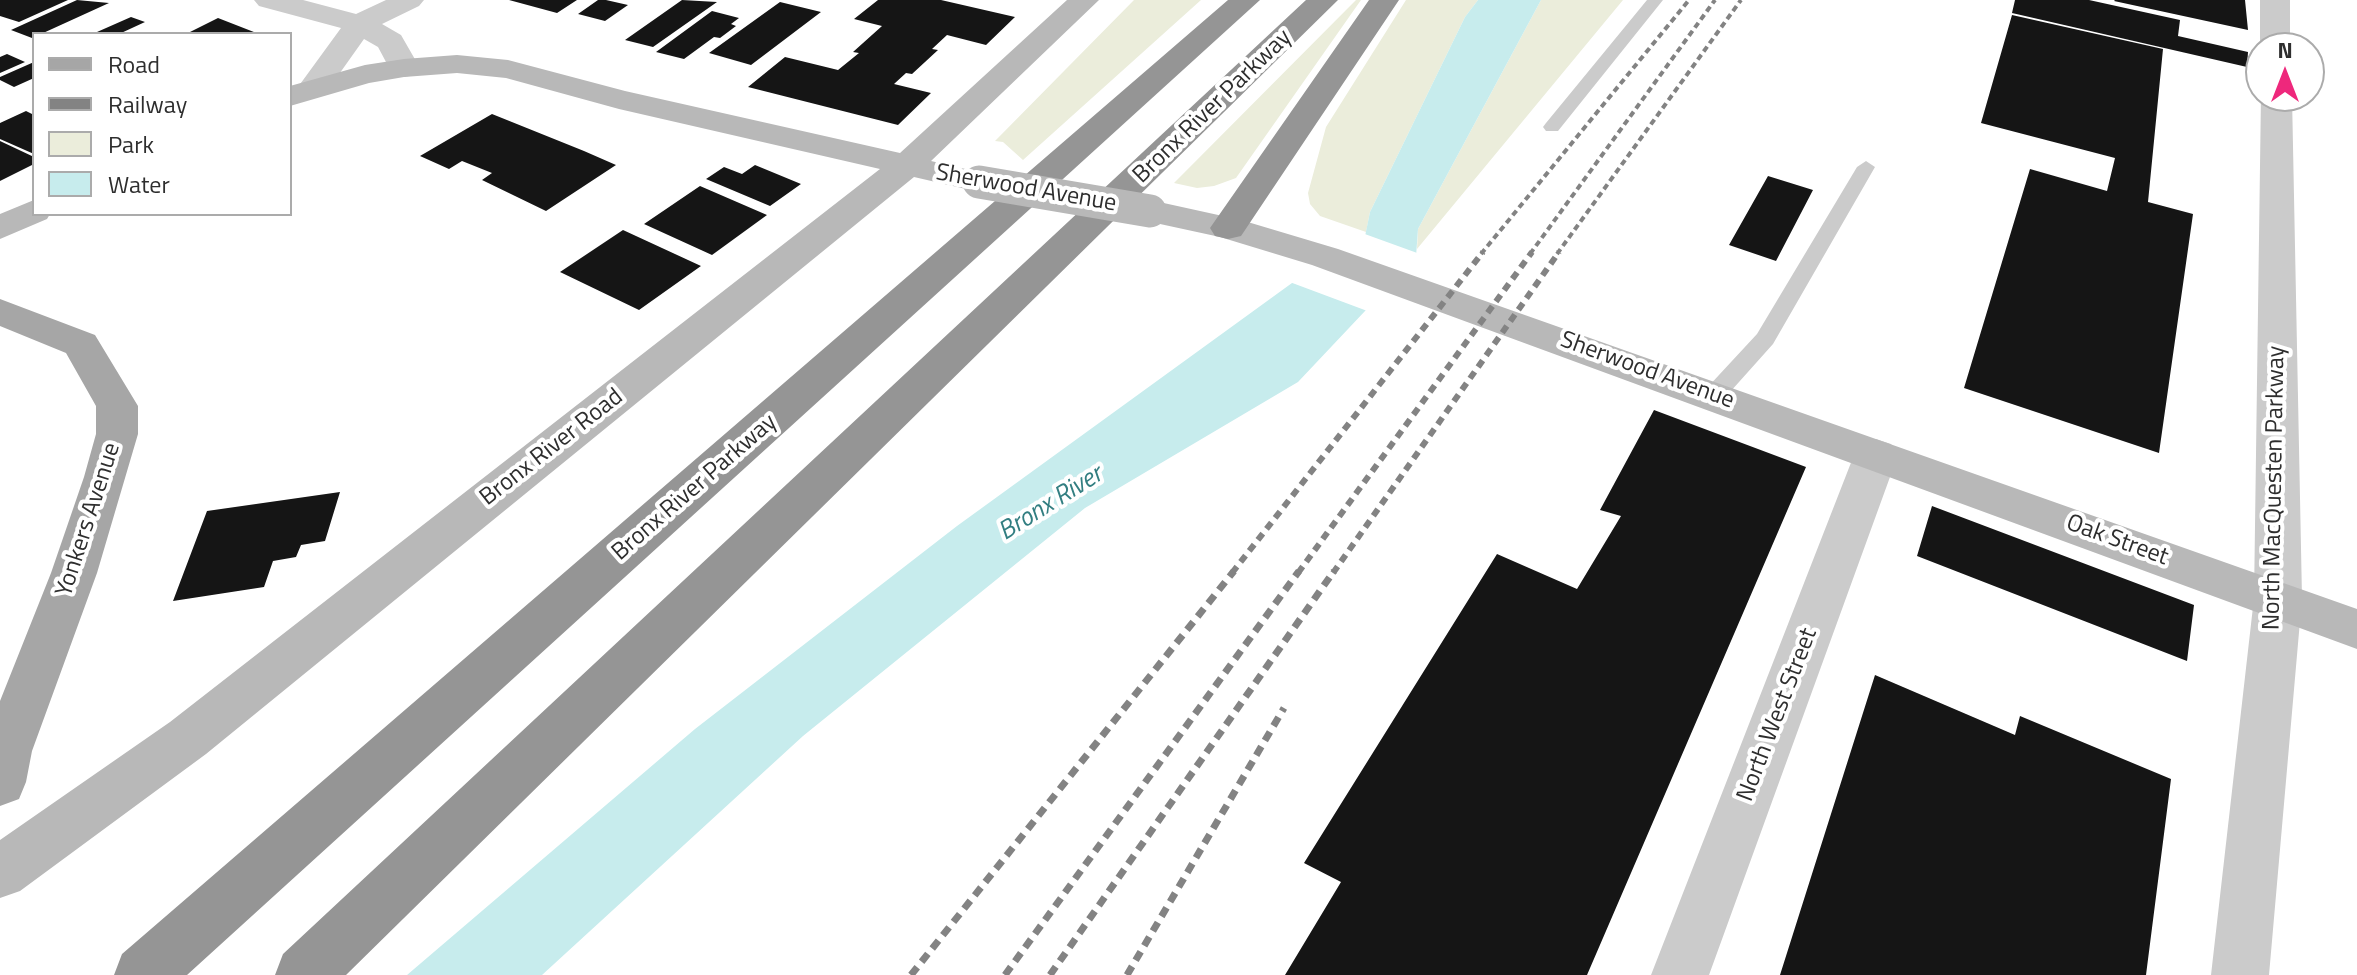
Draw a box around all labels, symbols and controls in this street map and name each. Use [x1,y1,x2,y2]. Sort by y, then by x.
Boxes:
street label: Bronx River Parkway [1128,24,1298,190]
legend [32,32,292,216]
north arrow [2245,32,2325,112]
text: N [2277,33,2293,67]
text: Road [108,46,160,82]
text: Railway [108,86,187,122]
text: Park [108,126,154,162]
street label: Sherwood Avenue [933,159,1119,219]
text: Water [108,166,170,202]
street label: Sherwood Avenue [1556,326,1738,416]
street label: North MacQuesten Parkway [2258,346,2292,630]
street label: Bronx River Road [475,383,629,513]
street label: Bronx River Parkway [607,409,783,567]
street label: Yonkers Avenue [51,440,127,600]
water label: Bronx River [993,460,1109,548]
street label: Oak Street [2062,509,2172,573]
street label: North West Street [1732,624,1824,806]

